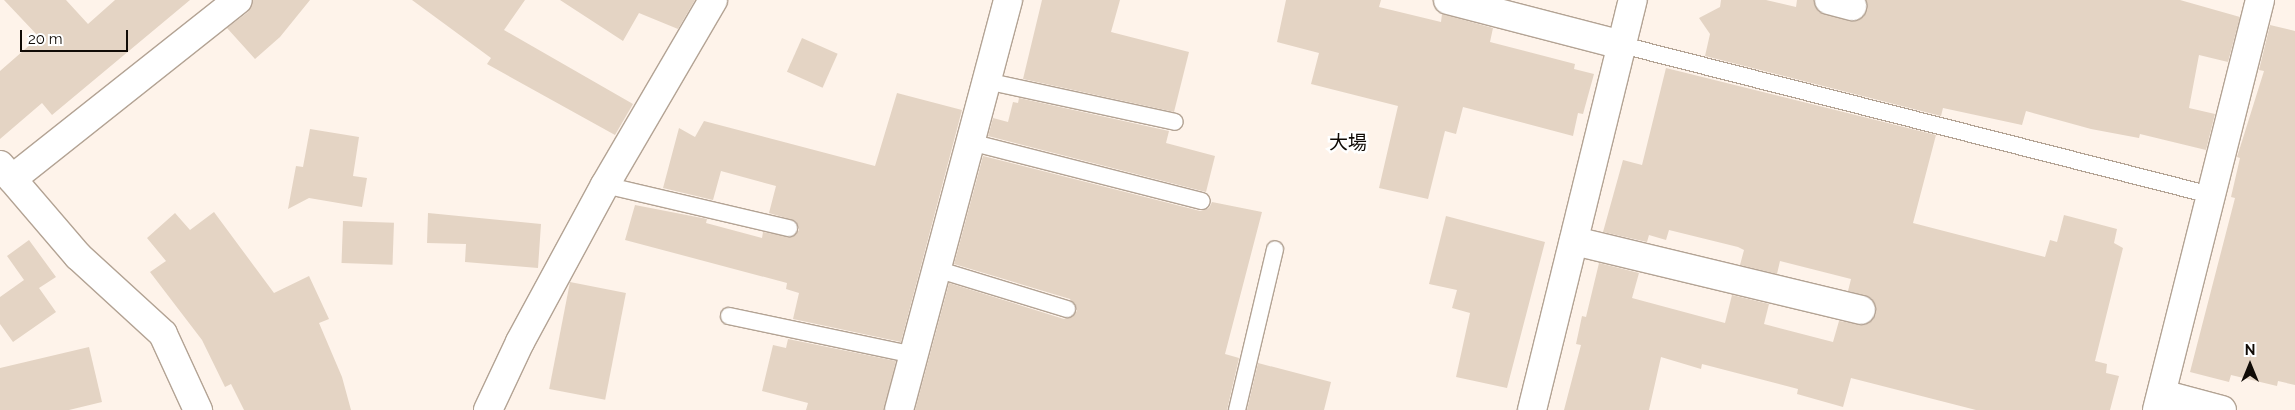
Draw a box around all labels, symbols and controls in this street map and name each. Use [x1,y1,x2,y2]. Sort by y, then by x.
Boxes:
scale bar [22,20,130,52]
text: 20 m [28,30,63,48]
district label: 大場 [1329,132,1367,154]
north arrow [2225,340,2275,390]
text: N [2245,342,2255,358]

